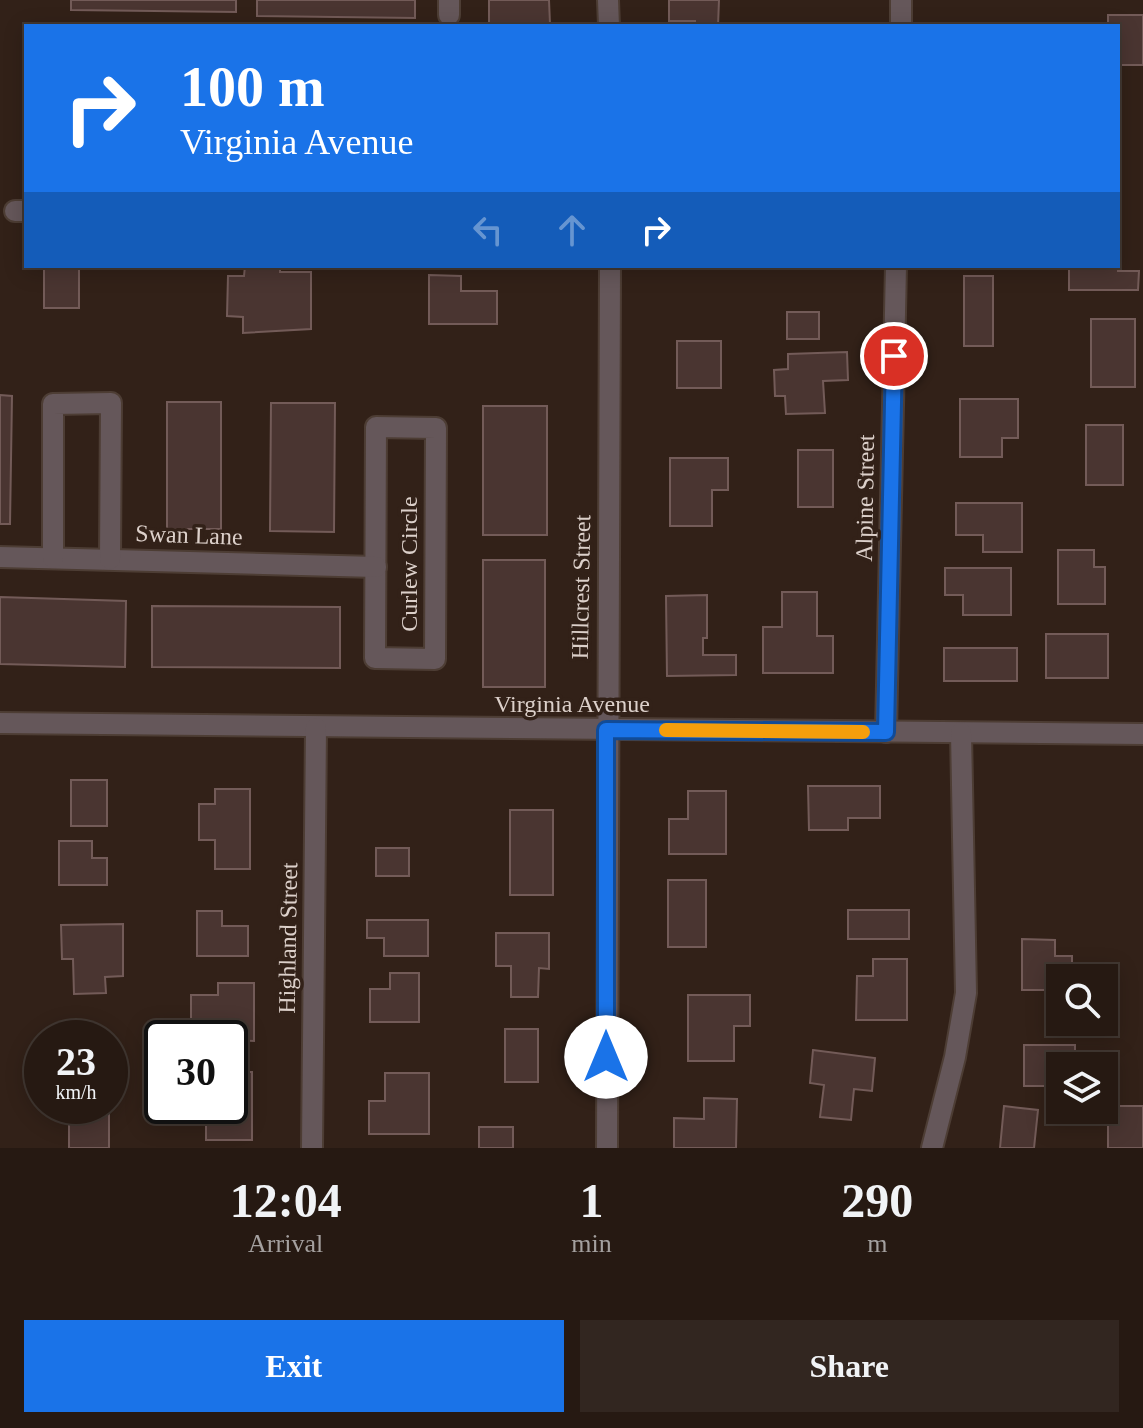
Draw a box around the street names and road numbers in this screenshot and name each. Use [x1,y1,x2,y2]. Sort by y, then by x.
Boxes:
street label: Alpine Street [851,434,879,562]
street label: Curlew Circle [396,496,422,632]
street label: Hillcrest Street [567,514,595,660]
street label: Swan Lane [135,520,243,550]
street label: Virginia Avenue [494,691,650,717]
street label: Highland Street [274,862,302,1014]

